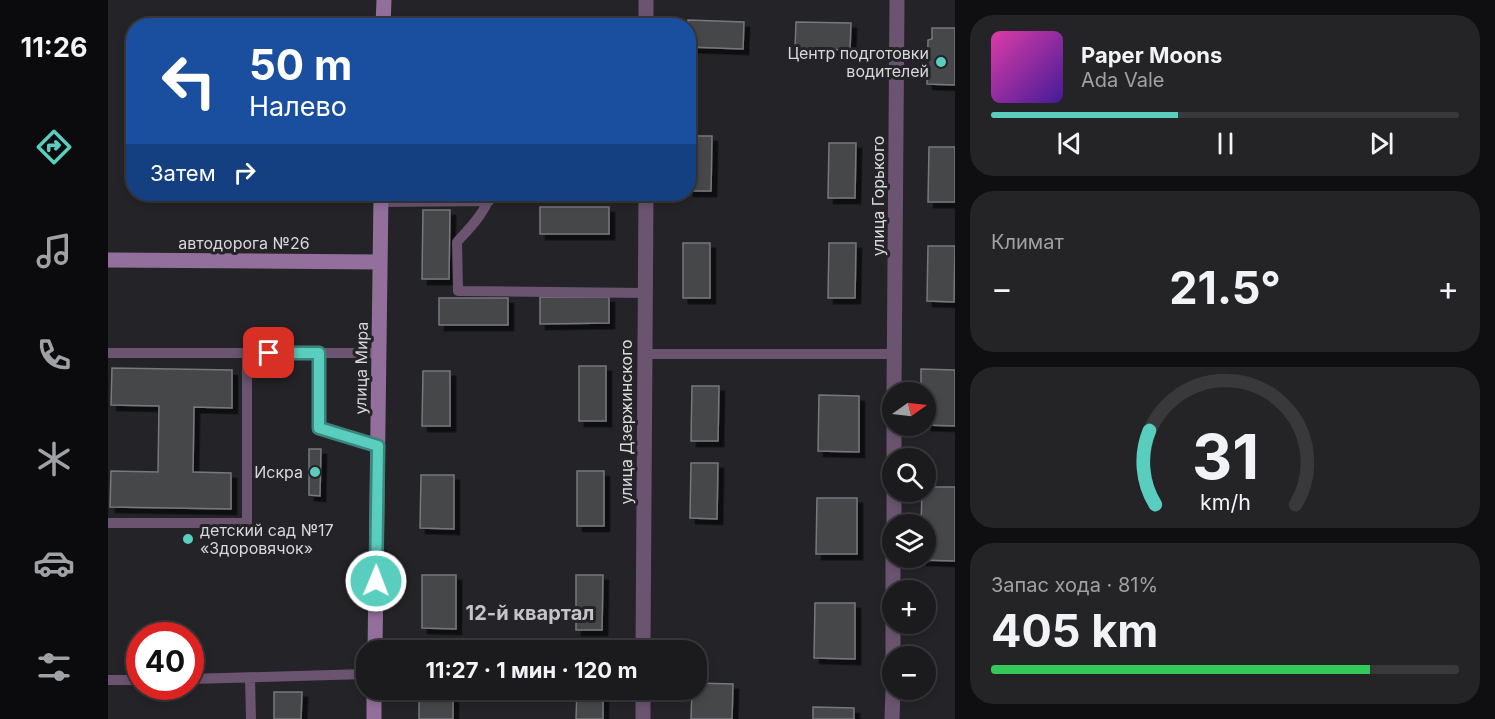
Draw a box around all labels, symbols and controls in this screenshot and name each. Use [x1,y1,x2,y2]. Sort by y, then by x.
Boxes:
text: 11:26 [21,31,87,64]
text: 50 m [249,39,352,90]
icon: left [150,42,228,120]
text: Paper Moons [1081,42,1222,68]
place label: Центр подготовки водителей [787,43,929,81]
marker: Центр подготовки водителей [934,55,948,69]
text: Ada Vale [1081,68,1164,92]
text: Налево [249,90,347,123]
icon: directions [33,126,75,168]
icon: previous [1053,127,1086,160]
icon: pause [1209,127,1242,160]
icon: next [1365,127,1398,160]
street label: улица Горького [868,136,888,256]
icon: right [228,156,261,189]
text: Затем [150,160,216,186]
icon: music [33,230,75,272]
text: Климат [991,230,1064,254]
street label: автодорога №26 [178,233,310,253]
text: 21.5° [1169,260,1281,315]
text: − [991,268,1013,308]
text: + [1437,268,1459,308]
street label: улица Мира [350,321,372,415]
pin [243,327,294,378]
icon: phone [33,334,75,376]
icon: arrive [252,336,285,369]
street label: улица Дзержинского [616,340,636,504]
north arrow [882,382,936,436]
map controls [882,382,936,700]
text: 31 [1191,419,1259,494]
icon: climate [33,438,75,480]
button: search [882,448,936,502]
place label: Искра [254,462,303,482]
marker: Искра [308,465,322,479]
text: km/h [1200,489,1250,515]
button: layers [882,514,936,568]
place label: детский сад №17 «Здоровячок» [200,520,334,558]
marker: детский сад №17 «Здоровячок» [181,532,195,546]
icon: car [33,542,75,584]
position arrow [344,549,408,613]
text: Запас хода · 81% [991,573,1158,597]
button: + [882,580,936,634]
district label: 12-й квартал [466,601,594,625]
text: 405 km [991,603,1158,658]
speed limit sign: 40 [126,622,204,700]
icon: filters [33,646,75,688]
button: − [882,646,936,700]
text: 11:27 · 1 мин · 120 m [426,657,637,683]

